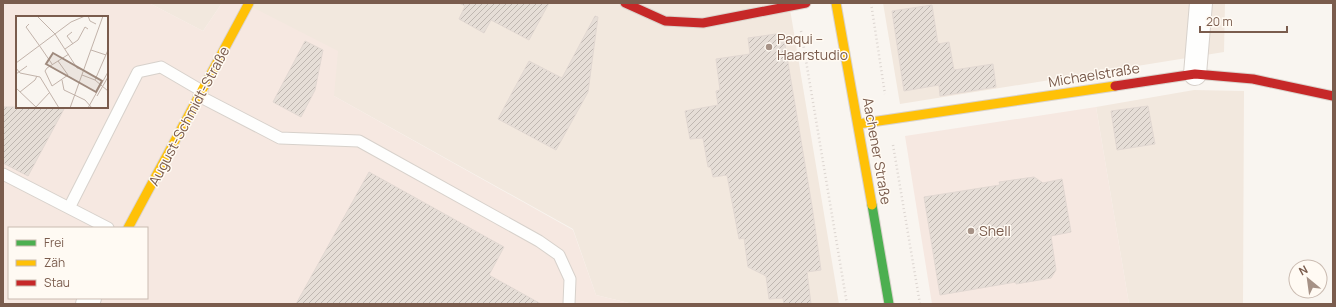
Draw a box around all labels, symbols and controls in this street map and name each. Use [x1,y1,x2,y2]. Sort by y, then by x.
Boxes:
scale bar [1200,8,1287,34]
text: 20 m [1206,13,1233,30]
inset map [16,16,108,108]
place label: Paqui – Haarstudio [777,29,848,64]
marker: Paqui – Haarstudio [764,42,774,52]
street label: August-Schmidt-Straße [144,43,233,189]
street label: Michaelstraße [1047,58,1141,91]
street label: Aachener Straße [859,96,896,206]
place label: Shell [979,221,1011,240]
marker: Shell [966,226,976,236]
legend [8,227,148,299]
text: Frei [44,234,64,251]
text: Zäh [44,254,65,271]
north arrow [1288,259,1328,299]
text: N [1296,261,1310,278]
text: Stau [44,274,70,291]

